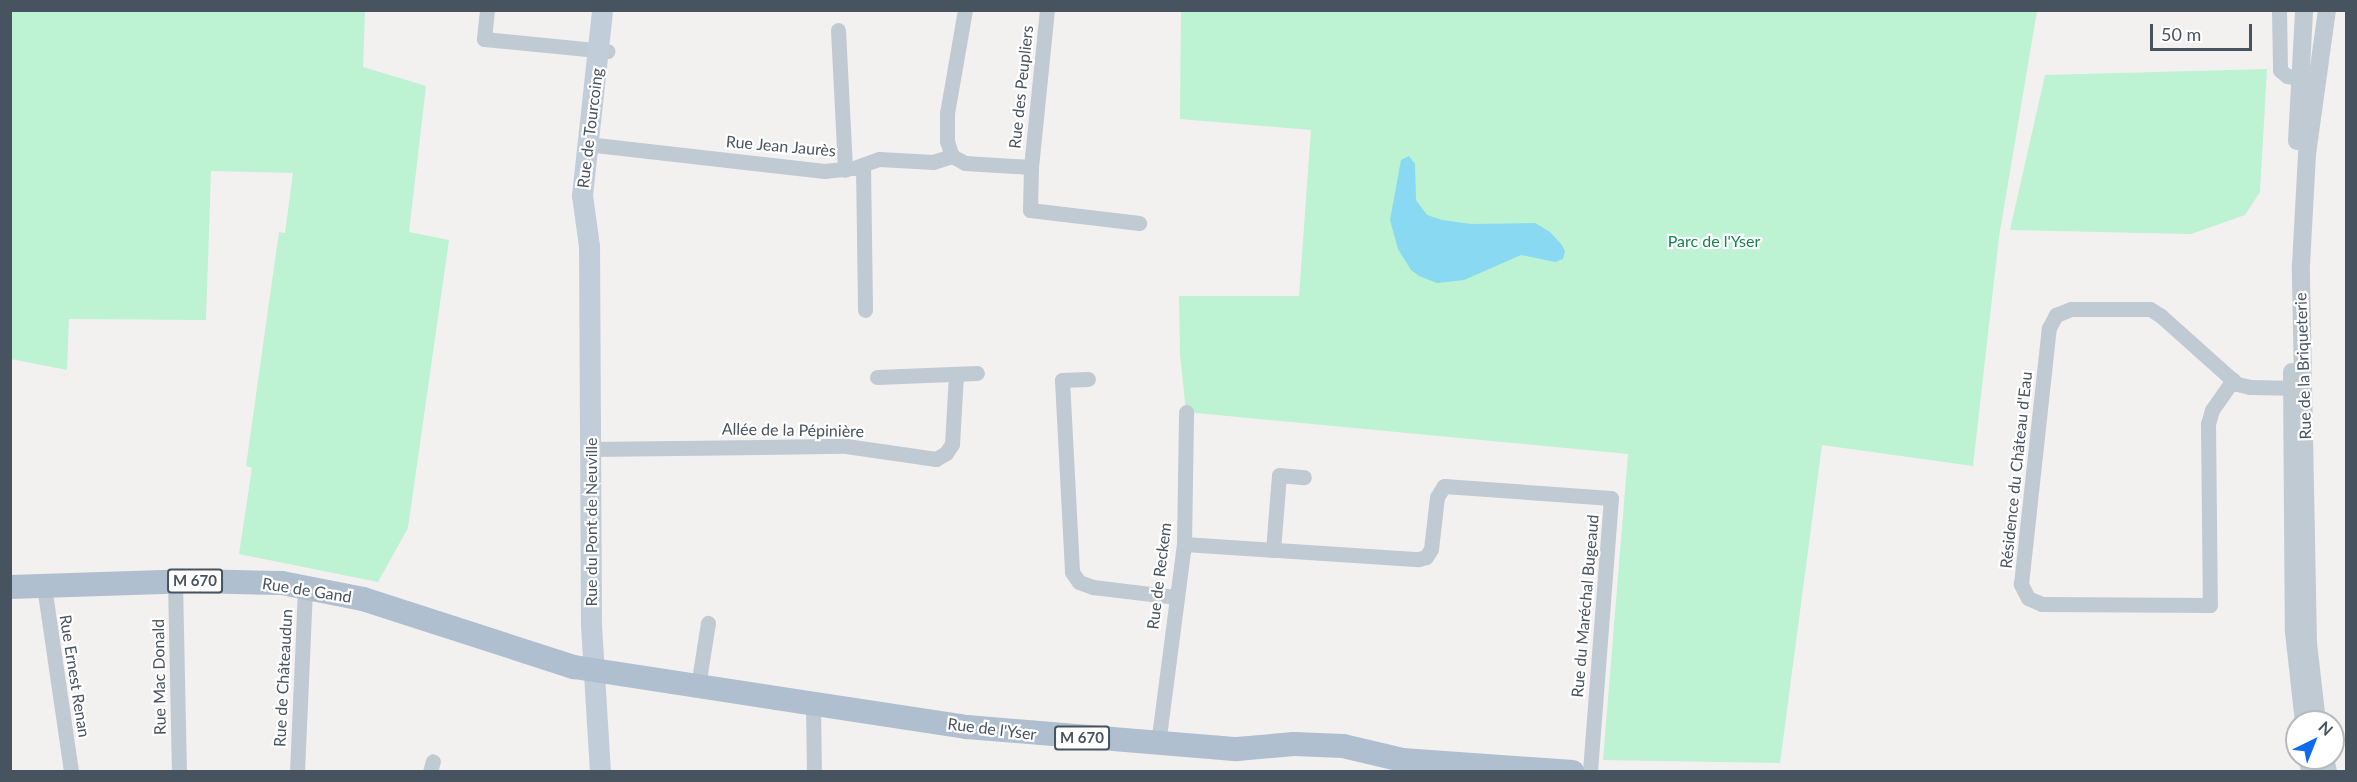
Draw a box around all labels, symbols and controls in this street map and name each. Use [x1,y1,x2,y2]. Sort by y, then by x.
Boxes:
scale bar [2153,12,2255,50]
text: 50 m [2161,23,2201,45]
street label: Rue des Peupliers [1005,24,1037,150]
street label: Rue de Tourcoing [573,67,607,189]
street label: Rue Jean Jaurès [725,132,837,160]
park label: Parc de l'Yser [1668,231,1760,251]
street label: Rue de la Briqueterie [2291,292,2315,440]
street label: Résidence du Château d'Eau [1996,371,2036,569]
street label: Allée de la Pépinière [722,419,864,441]
street label: Rue du Pont de Neuville [581,438,601,606]
street label: Rue du Maréchal Bugeaud [1567,514,1603,698]
street label: Rue de Reckem [1143,521,1175,631]
road number: M 670 [166,569,224,593]
street label: Rue de Gand [261,573,353,607]
street label: Rue de Châteaudun [270,609,296,747]
street label: Rue Ernest Renan [56,613,94,739]
street label: Rue Mac Donald [148,619,170,735]
north arrow [2285,710,2345,770]
street label: Rue de l'Yser [947,714,1037,744]
text: N [2315,717,2337,739]
road number: M 670 [1054,726,1110,750]

